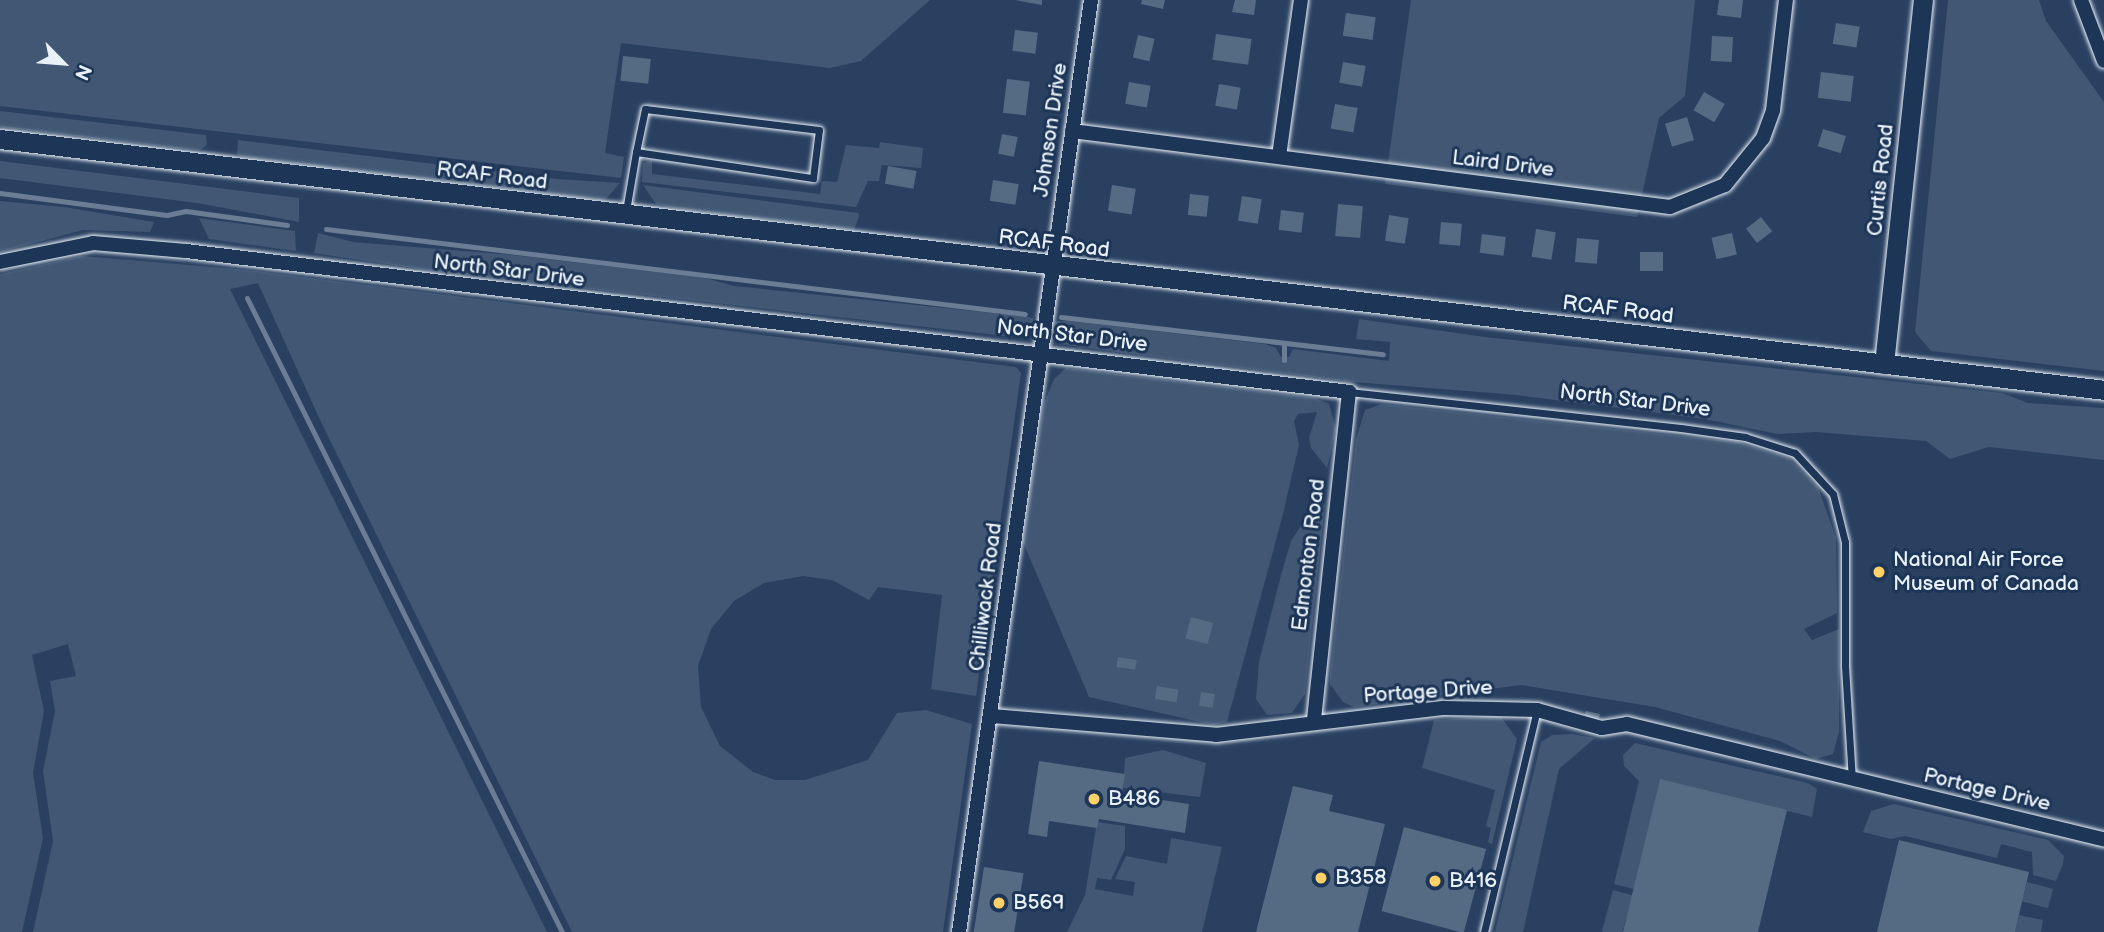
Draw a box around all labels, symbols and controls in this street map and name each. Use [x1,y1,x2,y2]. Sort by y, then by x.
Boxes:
north arrow [28,28,98,98]
text: N [69,61,96,83]
street label: Johnson Drive [1029,61,1073,199]
street label: Curtis Road [1863,123,1899,237]
street label: Laird Drive [1451,145,1555,183]
street label: RCAF Road [435,157,549,195]
street label: RCAF Road [997,225,1111,263]
street label: North Star Drive [432,249,586,293]
street label: RCAF Road [1561,291,1675,329]
street label: North Star Drive [995,314,1149,358]
street label: North Star Drive [1558,379,1712,423]
street label: Edmonton Road [1287,478,1331,632]
street label: Chilliwack Road [964,521,1008,673]
place label: National Air Force Museum of Canada [1893,547,2079,597]
marker: National Air Force Museum of Canada [1871,564,1887,580]
street label: Portage Drive [1363,675,1493,709]
street label: Portage Drive [1921,763,2053,817]
place label: B486 [1108,786,1160,812]
marker: B486 [1086,791,1102,807]
place label: B358 [1335,865,1387,891]
place label: B416 [1449,868,1497,894]
marker: B358 [1313,870,1329,886]
marker: B416 [1427,873,1443,889]
place label: B569 [1013,890,1064,916]
marker: B569 [991,895,1007,911]

